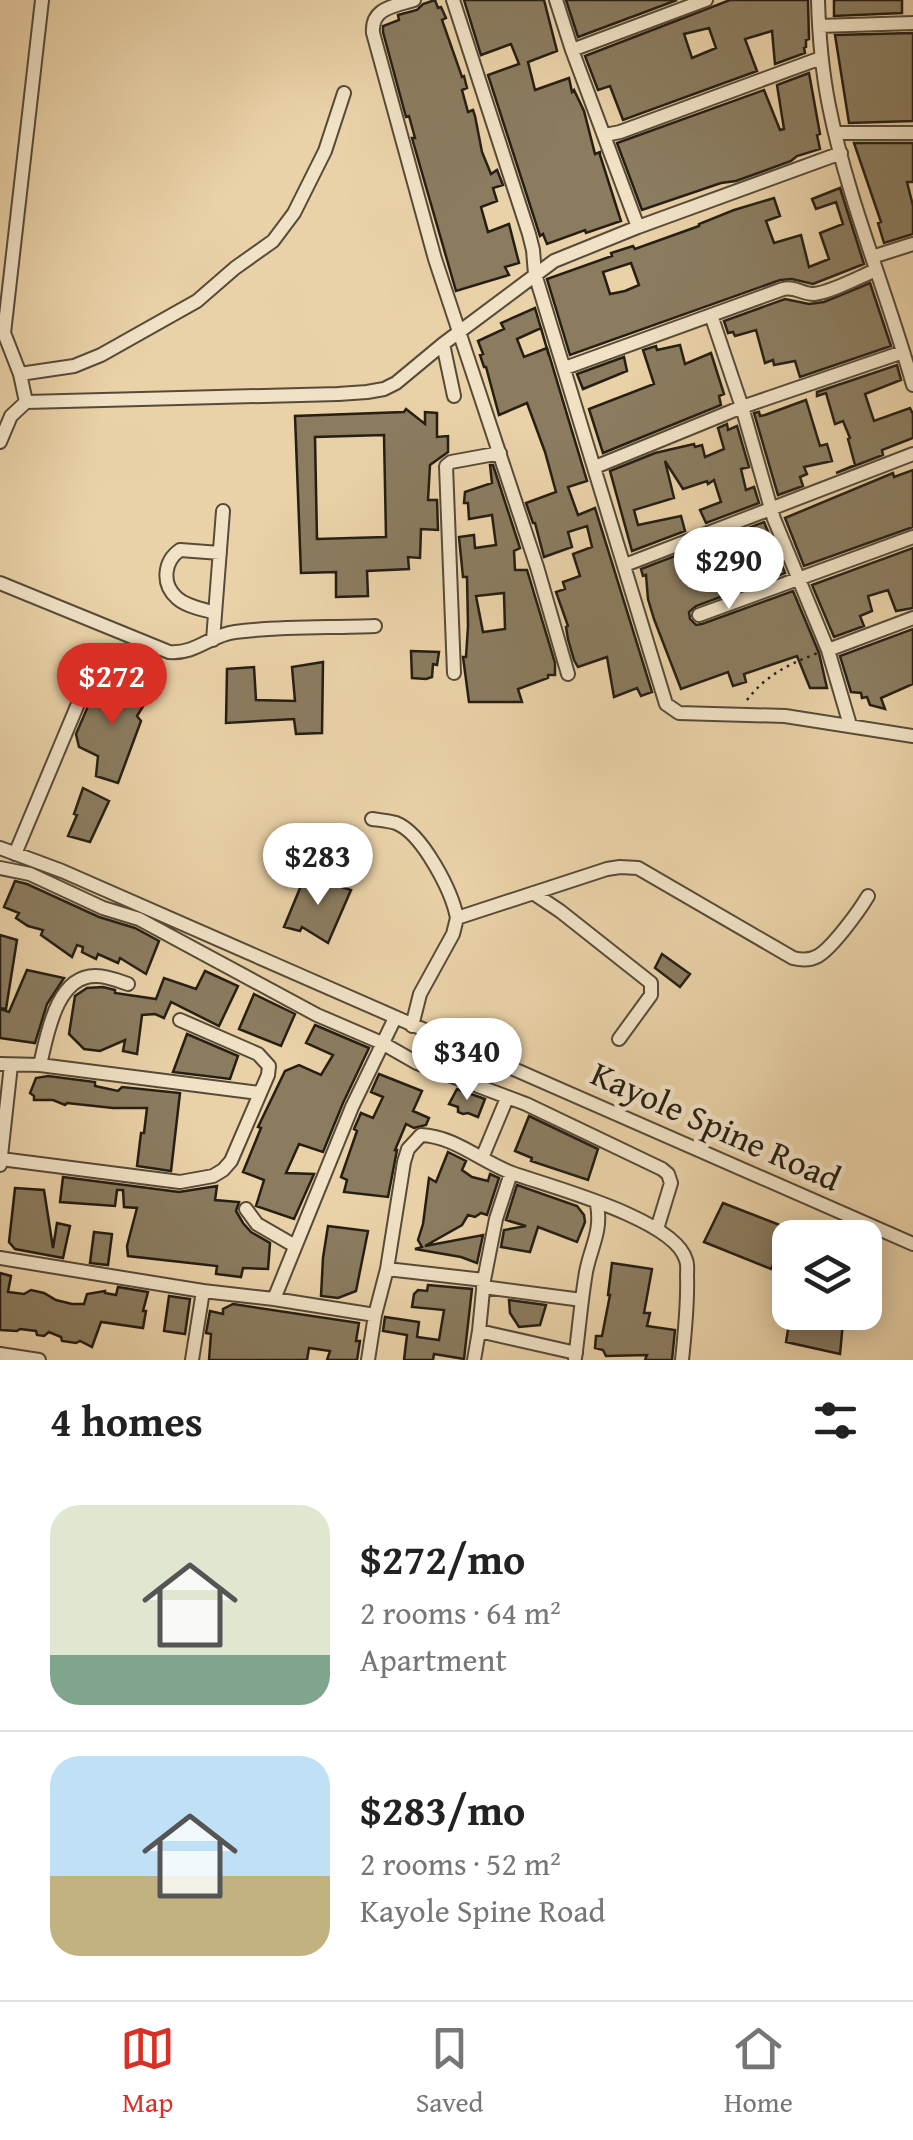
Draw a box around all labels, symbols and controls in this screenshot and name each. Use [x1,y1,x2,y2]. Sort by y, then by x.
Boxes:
pin: $290 [670,527,788,612]
text: $290 [696,536,762,583]
pin: $272 [53,643,171,728]
text: $272 [79,652,145,699]
pin: $283 [259,823,377,908]
text: $283 [285,832,351,879]
pin: $340 [408,1018,526,1103]
text: $340 [434,1027,500,1074]
street label: Kayole Spine Road [583,1048,850,1204]
map controls [772,1220,882,1330]
button: layers [772,1220,882,1330]
text: 4 homes [50,1390,203,1451]
icon: filters [808,1393,863,1448]
text: $272/mo [360,1528,525,1589]
icon: home [130,1545,250,1665]
text: 2 rooms · 64 m² [360,1589,561,1636]
text: Apartment [360,1636,507,1683]
text: $283/mo [360,1779,525,1840]
icon: home [130,1796,250,1916]
text: 2 rooms · 52 m² [360,1840,561,1887]
text: Kayole Spine Road [360,1887,606,1934]
tab: Map [120,2021,175,2122]
tab: Saved [416,2021,483,2122]
tab: Home [724,2021,793,2122]

